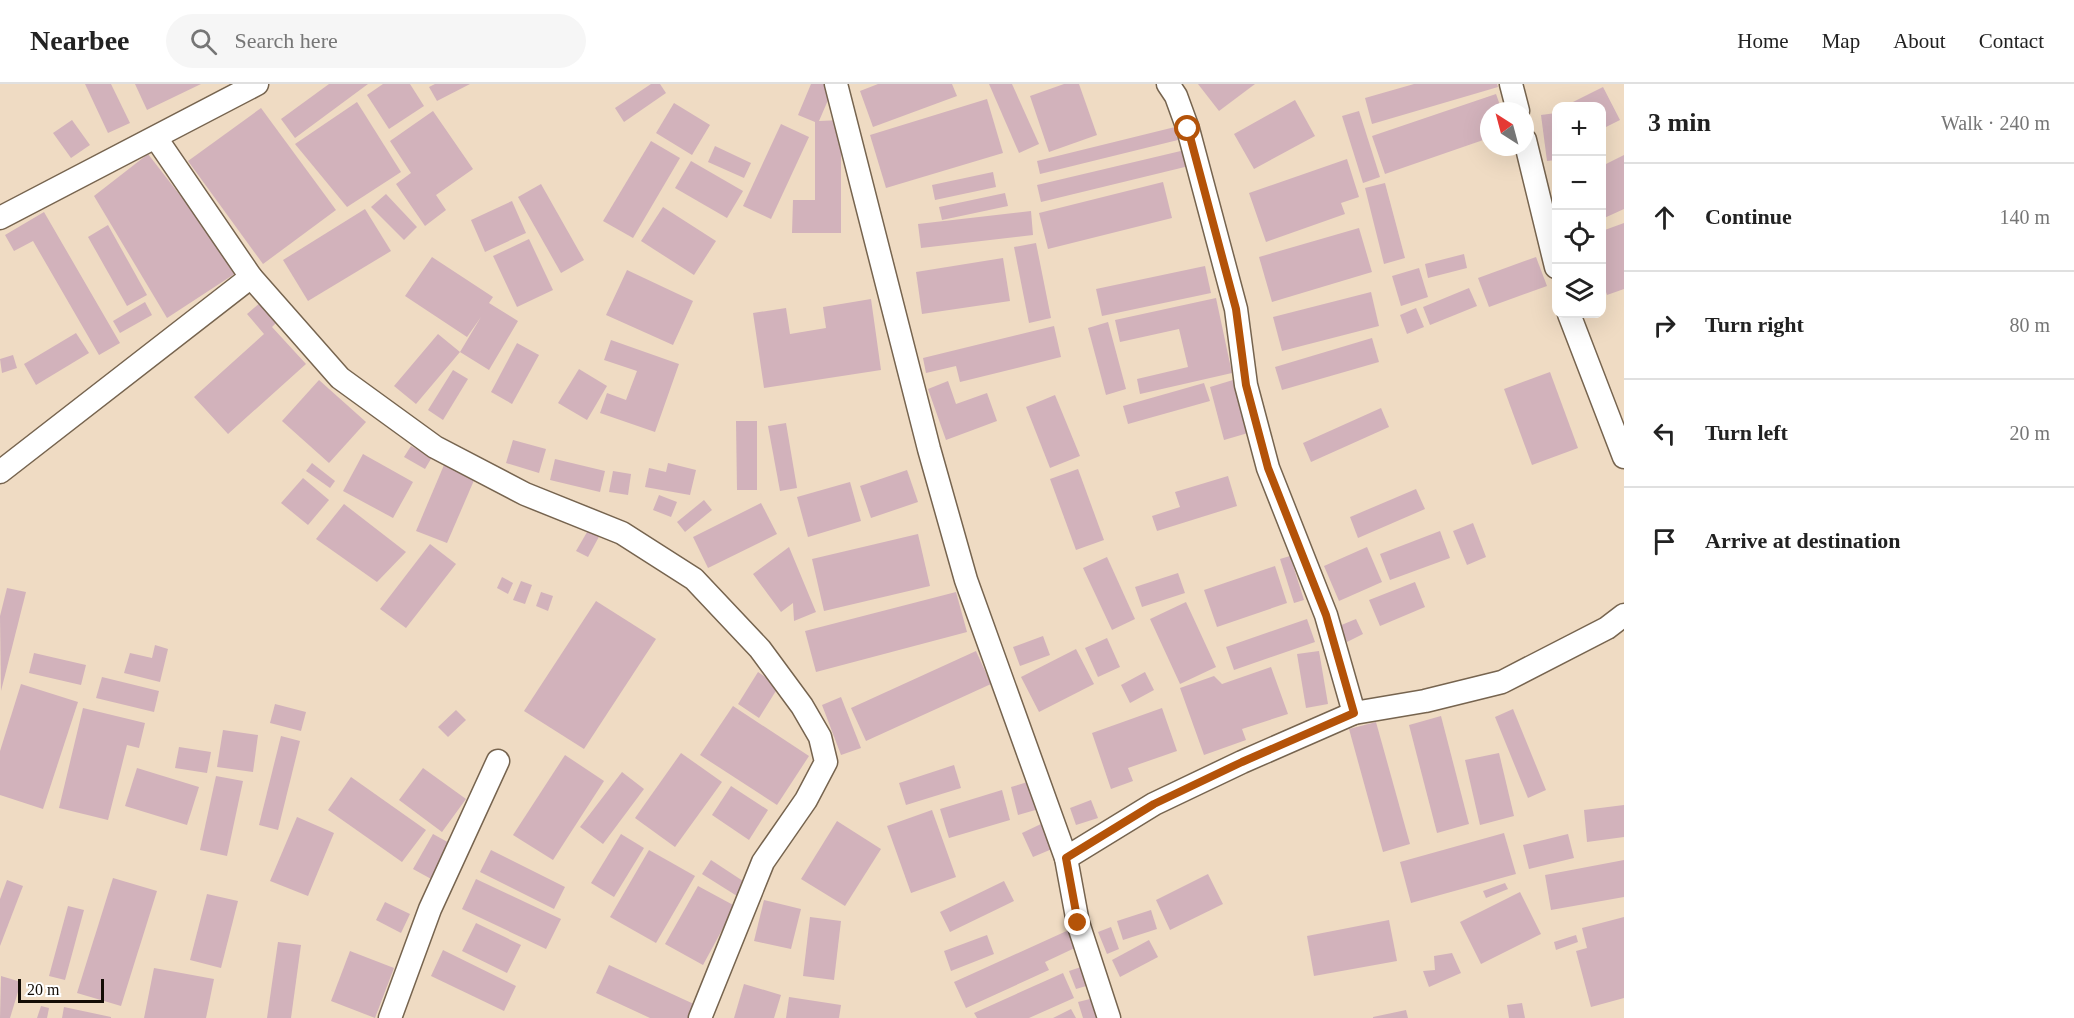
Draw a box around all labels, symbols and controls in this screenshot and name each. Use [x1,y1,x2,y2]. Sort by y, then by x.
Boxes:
search box [166,14,586,68]
text: Nearbee [30,25,130,56]
icon: search [187,25,220,58]
text: Search here [235,28,338,53]
text: Home [1737,29,1789,53]
text: Map [1822,29,1860,53]
text: About [1893,29,1946,53]
text: Contact [1979,29,2044,53]
north arrow [1480,102,1534,156]
map controls [1552,102,1606,318]
button: + [1552,102,1606,156]
text: 3 min [1648,108,1711,137]
text: Walk · 240 m [1941,112,2050,134]
route start [1174,115,1200,141]
button: − [1552,156,1606,210]
icon: ahead [1648,201,1681,234]
text: Continue [1705,204,1792,229]
text: 140 m [1999,206,2050,228]
button: locate [1552,210,1606,264]
button: layers [1552,264,1606,318]
icon: right [1648,309,1681,342]
text: Turn right [1705,312,1804,337]
text: 80 m [2009,314,2050,336]
icon: left [1648,417,1681,450]
text: Turn left [1705,420,1788,445]
text: 20 m [2009,422,2050,444]
icon: arrive [1648,525,1681,558]
text: Arrive at destination [1705,528,1901,553]
route end [1064,909,1090,935]
scale bar [18,976,104,1004]
text: 20 m [27,981,59,998]

